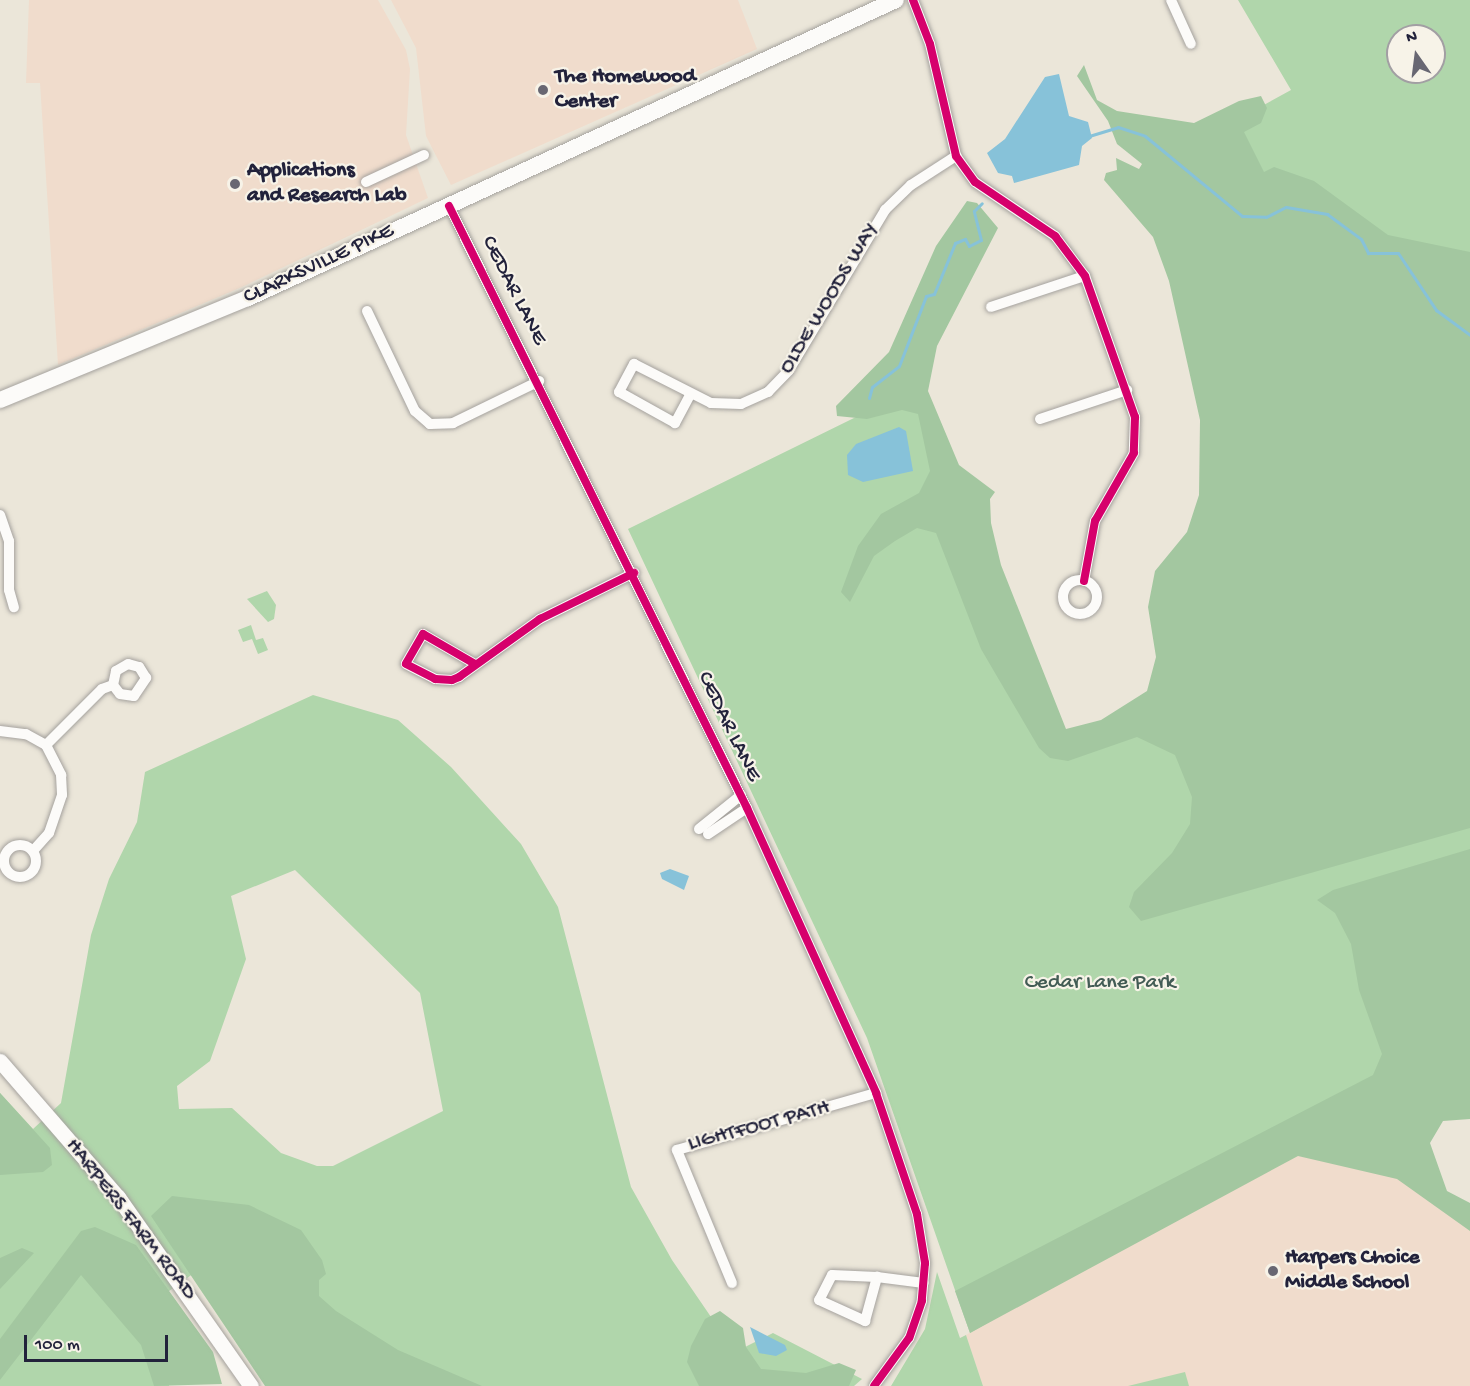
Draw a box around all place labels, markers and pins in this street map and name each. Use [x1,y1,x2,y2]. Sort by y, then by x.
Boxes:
place label: The Homewood Center [555,64,696,116]
marker: The Homewood Center [536,83,550,97]
place label: Applications and Research Lab [247,158,406,210]
marker: Applications and Research Lab [228,177,242,191]
place label: Harpers Choice Middle School [1285,1245,1420,1296]
marker: Harpers Choice Middle School [1266,1264,1280,1278]

